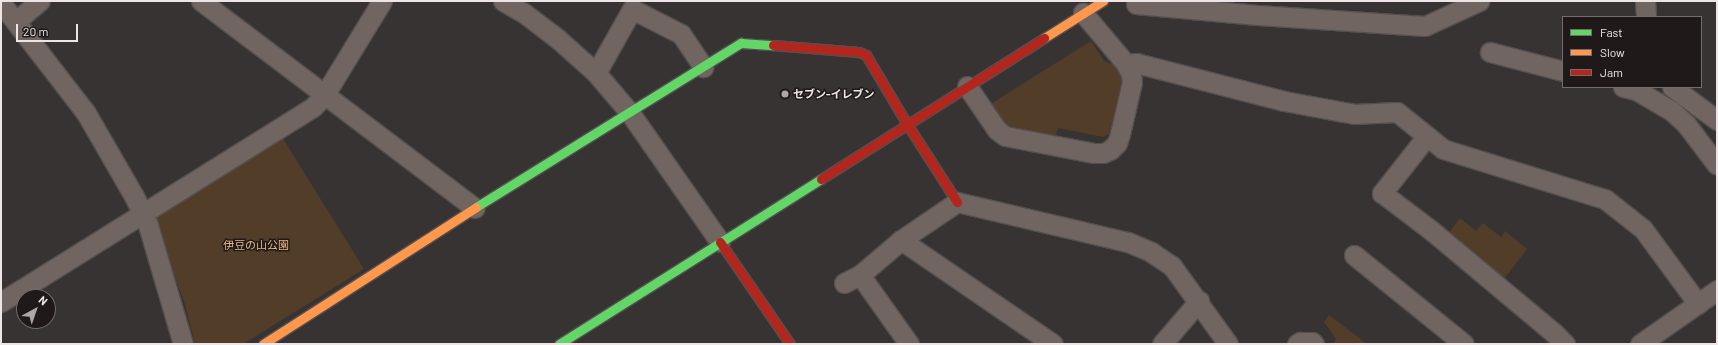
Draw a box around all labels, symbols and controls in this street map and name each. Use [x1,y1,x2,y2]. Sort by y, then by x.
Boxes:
scale bar [18,16,80,42]
legend [1562,16,1702,88]
text: 20 m [23,24,49,38]
text: Fast [1600,25,1623,39]
text: Slow [1600,45,1625,59]
text: Jam [1600,65,1623,79]
place label: セブン-イレブン [793,87,874,101]
marker: セブン-イレブン [780,89,790,99]
park label: 伊豆の山公園 [223,238,289,252]
north arrow [16,289,56,329]
text: N [36,293,50,308]

